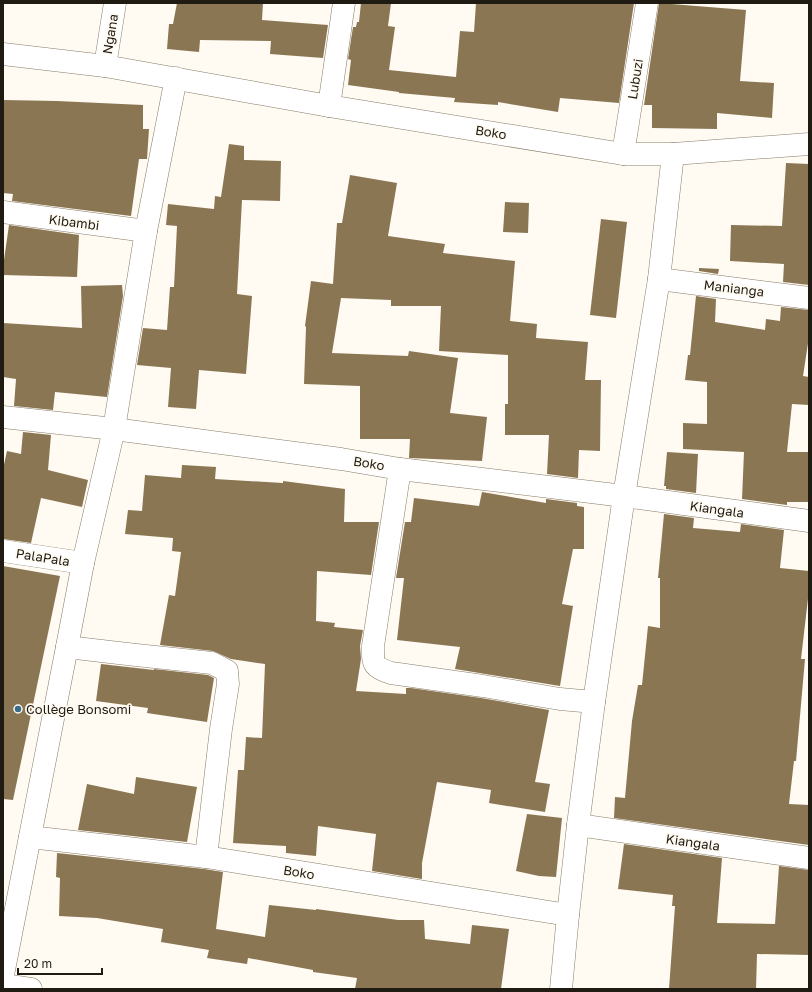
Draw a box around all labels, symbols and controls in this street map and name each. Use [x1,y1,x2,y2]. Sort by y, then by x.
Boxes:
street label: Ngana [99,13,121,55]
street label: Lubuzi [624,58,646,100]
street label: Boko [474,122,508,142]
street label: Kibambi [48,211,100,233]
street label: Manianga [703,276,765,300]
street label: Boko [352,453,386,473]
street label: Kiangala [689,497,745,521]
street label: PalaPala [15,545,71,569]
place label: Collège Bonsomi [26,701,131,717]
marker: Collège Bonsomi [13,704,23,714]
street label: Kiangala [665,830,721,854]
street label: Boko [282,862,316,882]
scale bar [18,950,102,976]
text: 20 m [24,956,52,971]

